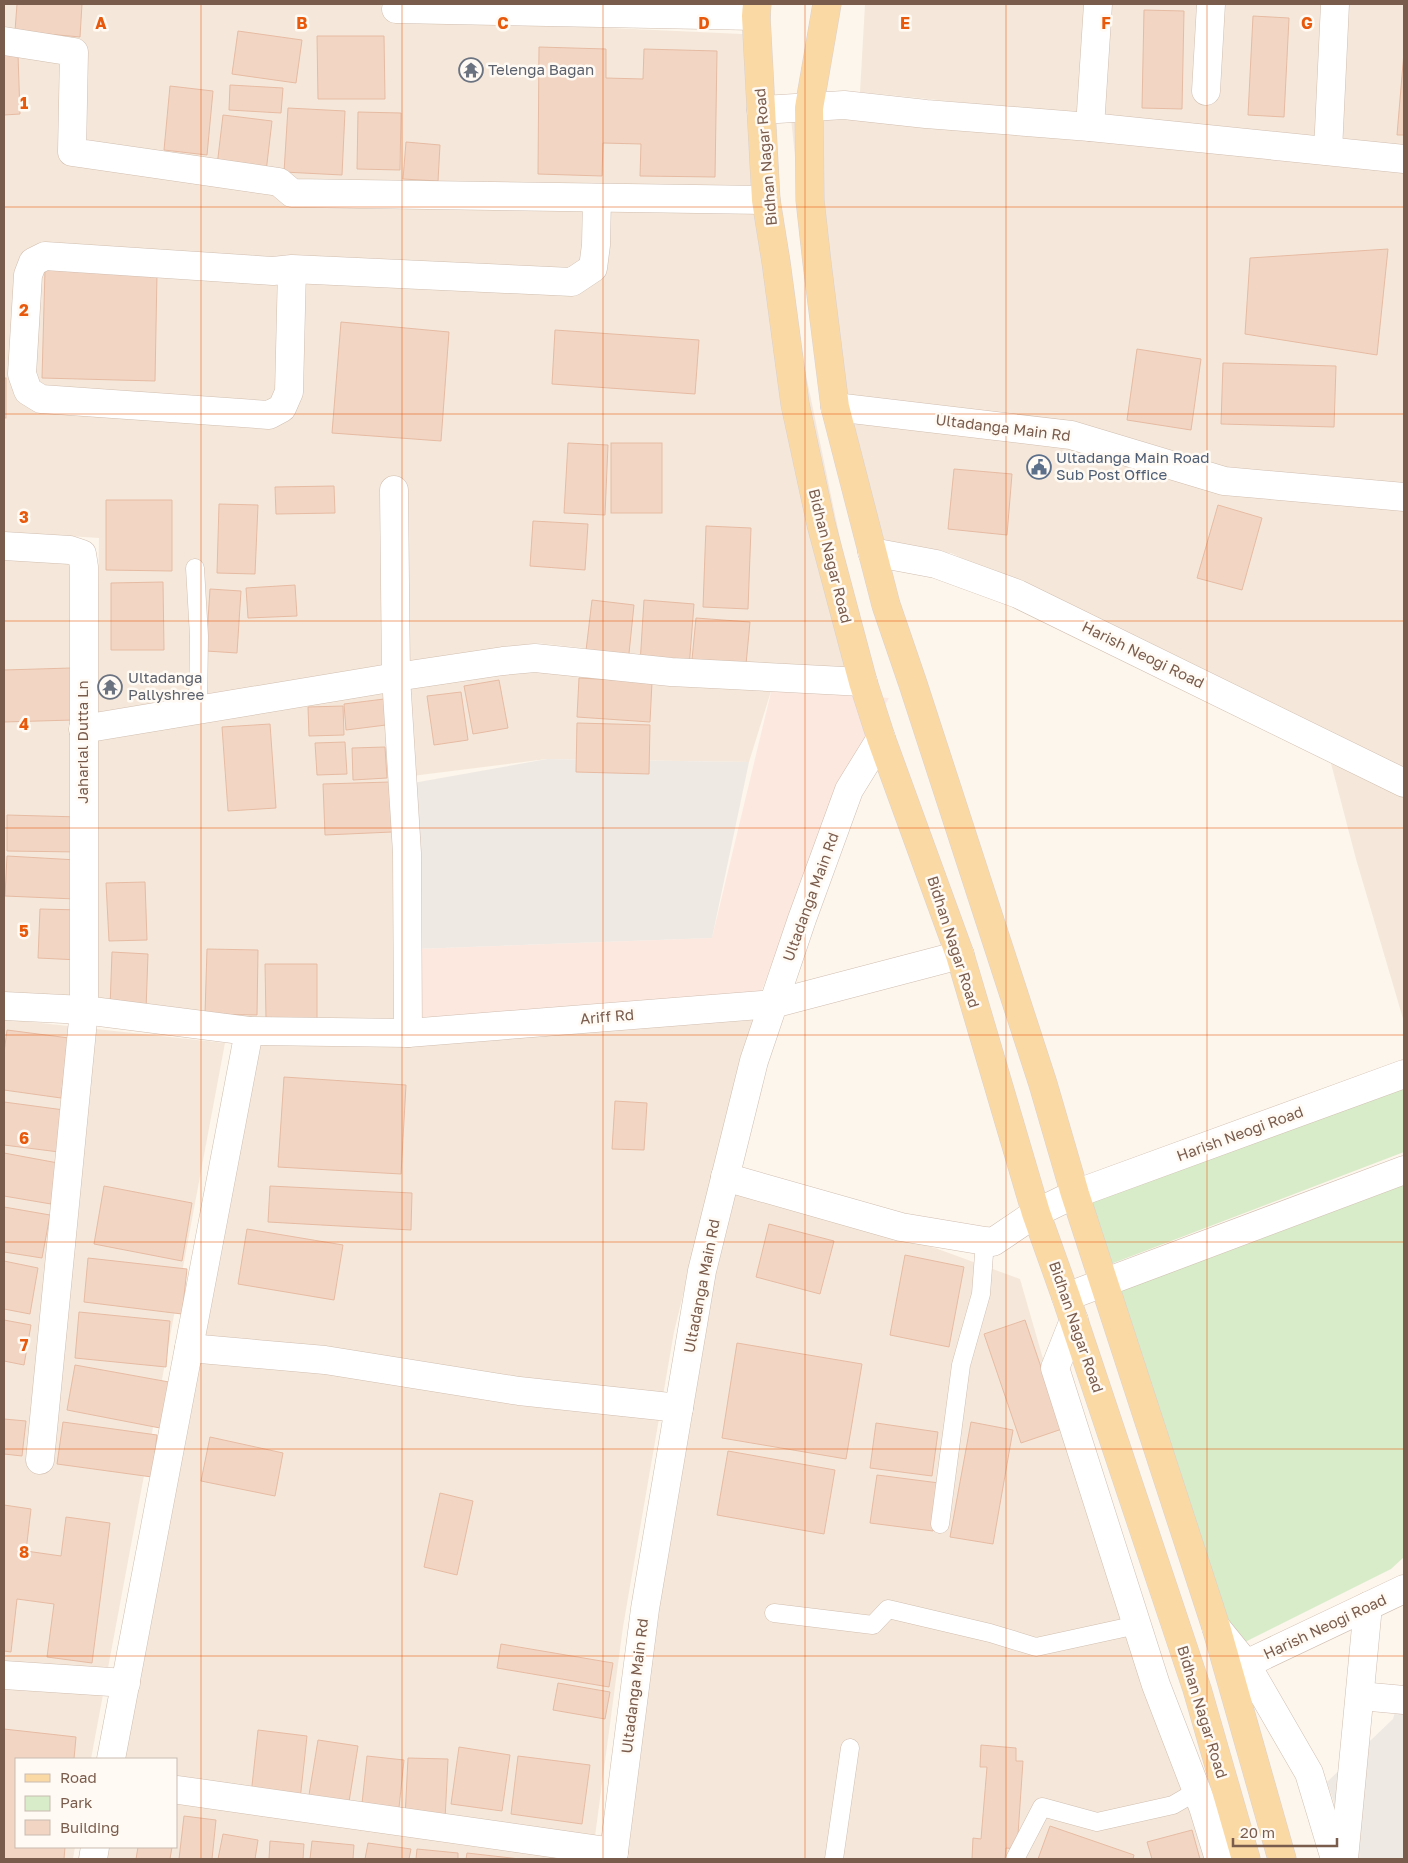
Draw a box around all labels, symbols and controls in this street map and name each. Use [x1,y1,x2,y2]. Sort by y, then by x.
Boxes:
text: A [95,13,107,33]
text: B [296,13,308,33]
text: C [497,13,509,33]
text: D [698,13,710,33]
text: E [900,13,910,33]
text: F [1101,13,1111,33]
text: G [1301,13,1313,33]
temple icon: Telenga Bagan [458,57,484,83]
place label: Telenga Bagan [488,60,594,78]
street label: Bidhan Nagar Road [750,88,780,227]
text: 1 [20,93,28,113]
text: 2 [19,300,29,320]
street label: Ultadanga Main Rd [935,410,1072,444]
place label: Ultadanga Main Road Sub Post Office [1056,448,1209,483]
public building icon: Ultadanga Main Road Sub Post Office [1026,454,1052,480]
street label: Bidhan Nagar Road [806,487,856,625]
text: 3 [19,507,29,527]
street label: Harish Neogi Road [1079,617,1207,691]
place label: Ultadanga Pallyshree [128,668,204,703]
temple icon: Ultadanga Pallyshree [97,674,123,700]
street label: Jaharlal Dutta Ln [73,680,91,804]
text: 4 [19,714,29,734]
street label: Ultadanga Main Rd [778,830,842,964]
street label: Bidhan Nagar Road [924,873,984,1010]
text: 5 [19,921,29,941]
street label: Ariff Rd [579,1005,635,1027]
street label: Harish Neogi Road [1174,1102,1305,1164]
text: 6 [19,1128,29,1148]
street label: Ultadanga Main Rd [679,1217,723,1354]
street label: Bidhan Nagar Road [1046,1259,1108,1395]
text: 7 [20,1335,29,1355]
text: 8 [19,1542,29,1562]
street label: Harish Neogi Road [1260,1590,1389,1662]
street label: Ultadanga Main Rd [617,1617,651,1754]
street label: Bidhan Nagar Road [1174,1643,1232,1780]
legend [15,1758,178,1848]
text: Road [60,1768,97,1786]
text: Park [60,1793,93,1811]
scale bar [1233,1816,1337,1848]
text: Building [60,1818,120,1836]
text: 20 m [1240,1823,1275,1841]

